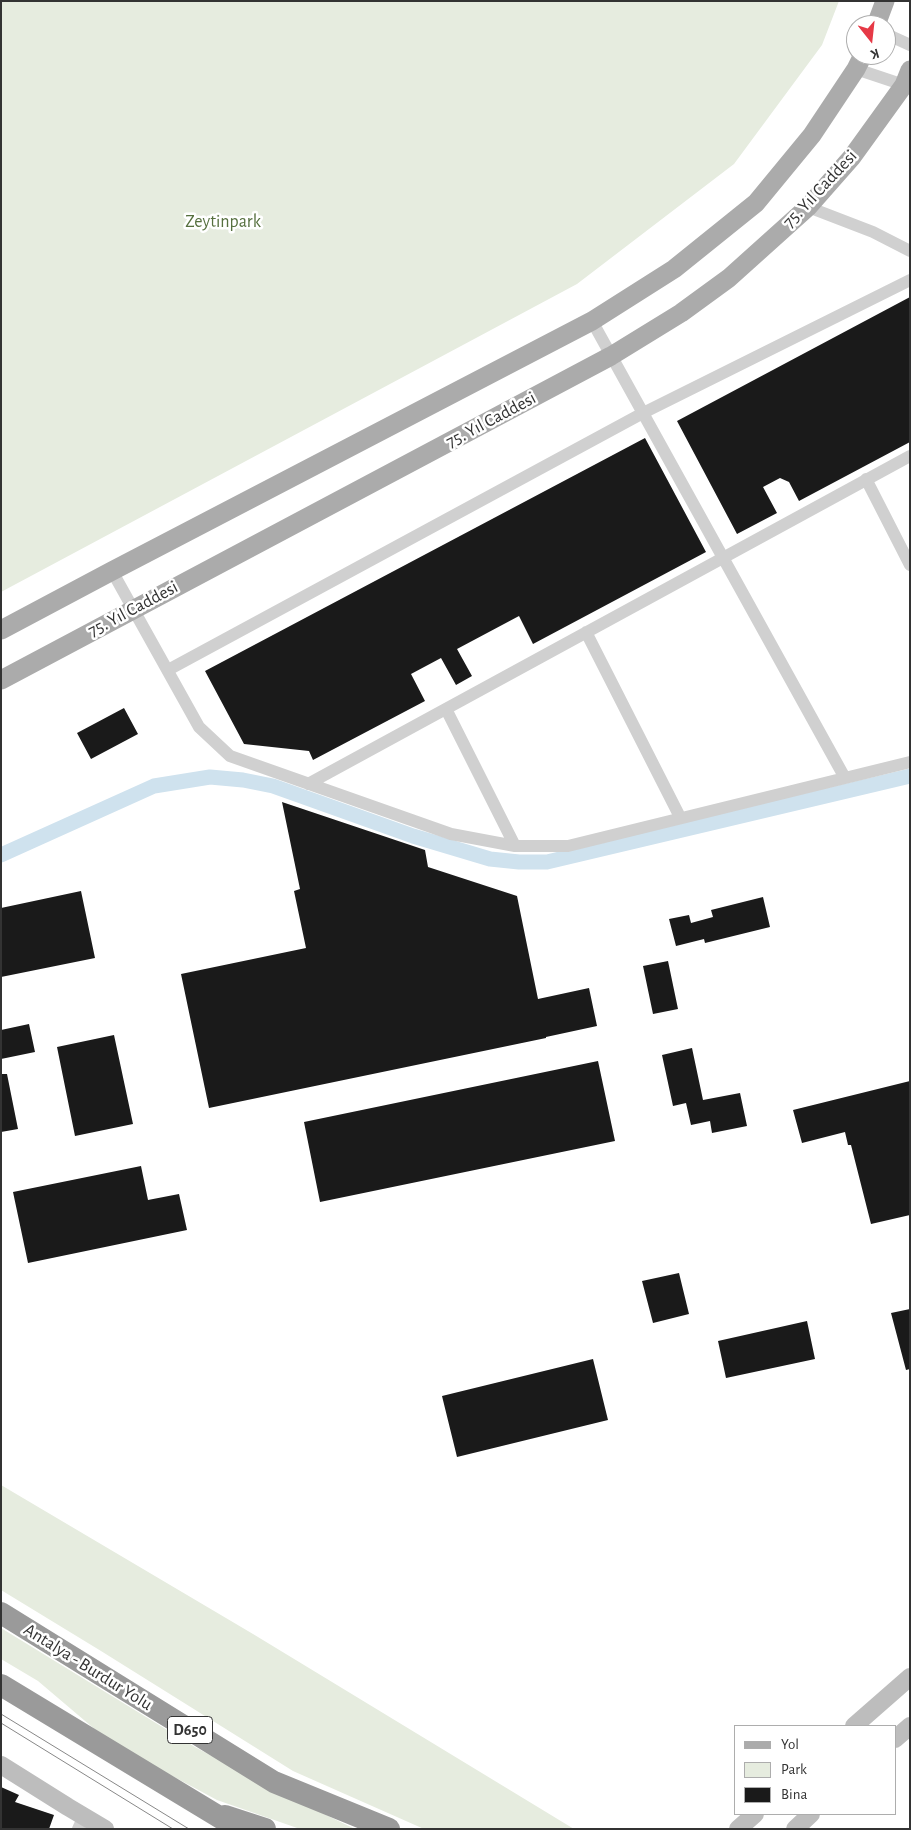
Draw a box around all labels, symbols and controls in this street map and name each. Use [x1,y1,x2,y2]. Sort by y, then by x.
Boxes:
north arrow [846,15,896,65]
text: K [869,46,881,61]
street label: 75. Yıl Caddesi [778,145,862,233]
park label: Zeytinpark [185,211,261,233]
street label: 75. Yıl Caddesi [442,387,540,453]
street label: 75. Yıl Caddesi [84,576,182,642]
street label: Antalya - Burdur Yolu [20,1619,156,1715]
road number: D650 [168,1716,212,1744]
legend [734,1725,896,1815]
text: Yol [781,1737,799,1752]
text: Park [781,1762,807,1777]
text: Bina [781,1787,807,1802]

